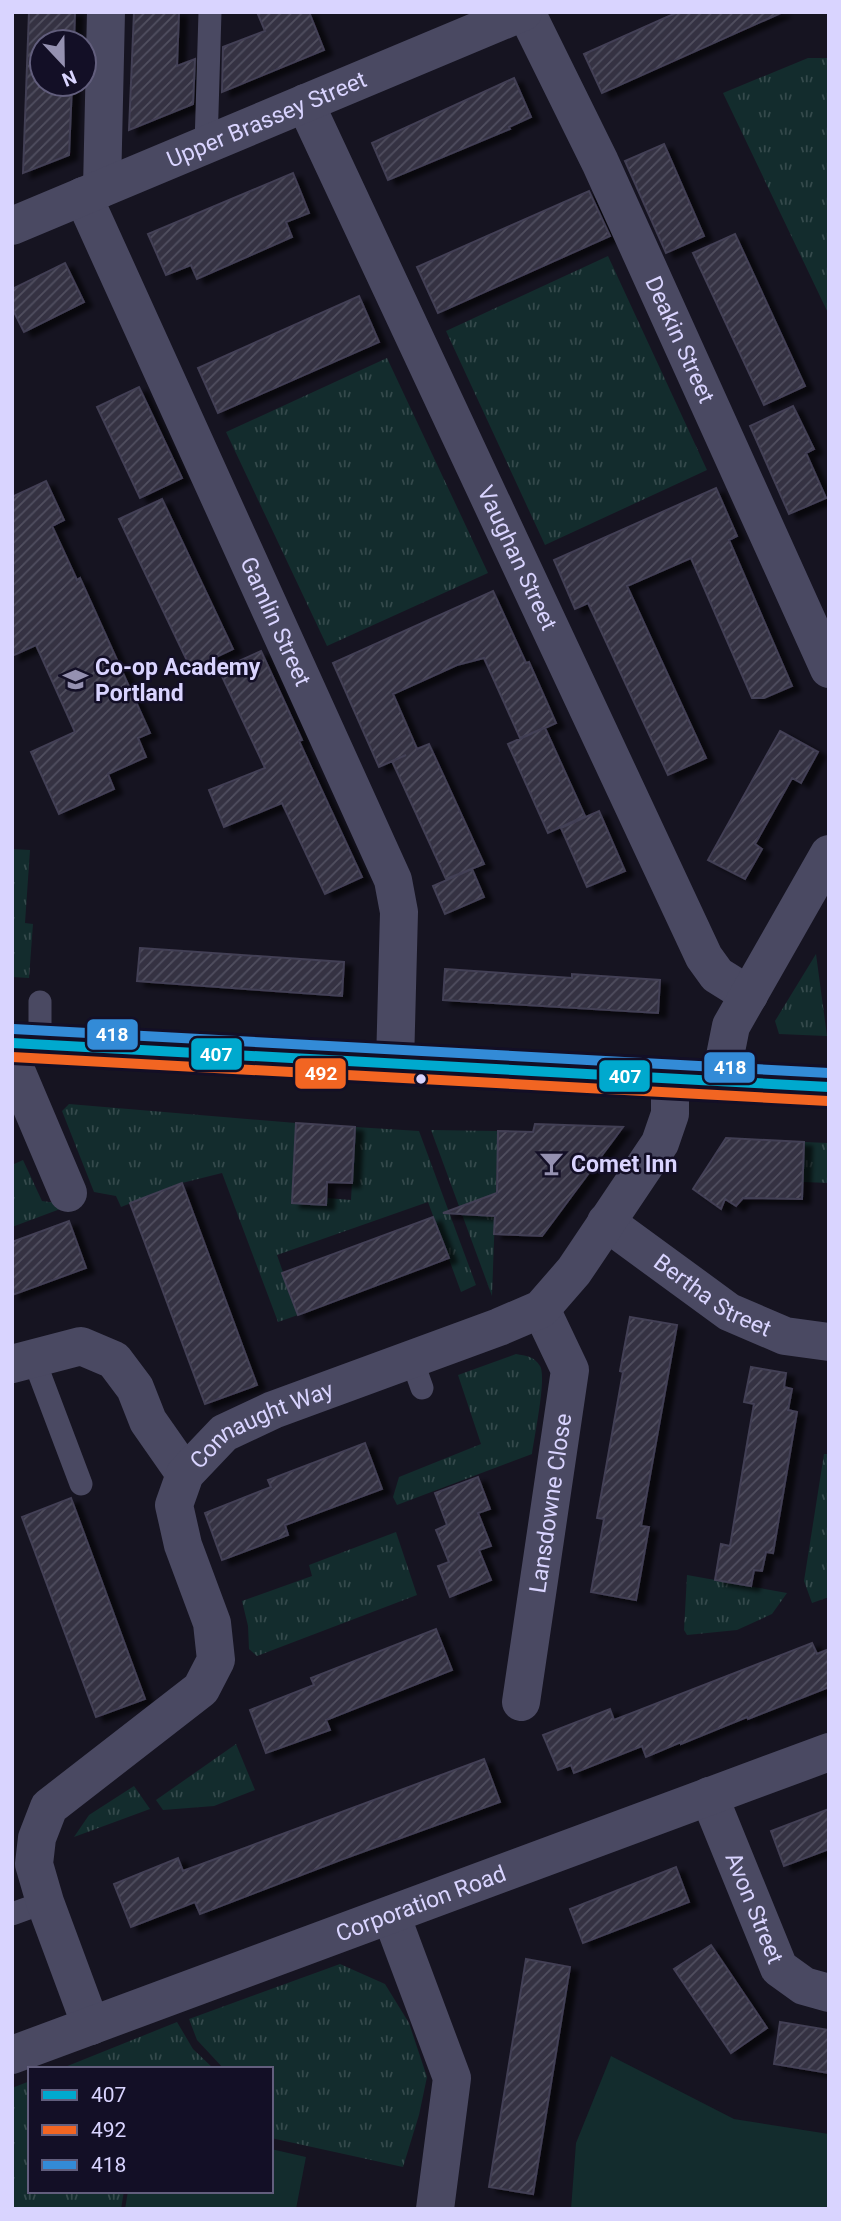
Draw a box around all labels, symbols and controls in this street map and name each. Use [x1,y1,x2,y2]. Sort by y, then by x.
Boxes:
north arrow [28,28,98,98]
text: N [59,65,80,91]
street label: Upper Brassey Street [163,66,371,174]
street label: Deakin Street [639,272,720,407]
street label: Vaughan Street [472,481,562,635]
street label: Gamlin Street [234,553,316,690]
place label: Co-op Academy Portland [95,654,261,707]
school or university icon: Co-op Academy Portland [61,666,89,694]
line badge: 418 [86,1018,139,1051]
text: 418 [96,1023,128,1046]
line badge: 407 [190,1037,243,1071]
text: 407 [200,1043,232,1066]
line badge: 418 [703,1051,756,1084]
text: 418 [714,1056,746,1079]
line badge: 492 [294,1057,347,1090]
line badge: 407 [598,1059,651,1093]
text: 492 [305,1062,337,1085]
text: 407 [609,1065,641,1088]
unlabelled marker [414,1072,428,1086]
bar icon: Comet Inn [537,1150,565,1178]
place label: Comet Inn [571,1151,677,1178]
street label: Bertha Street [649,1249,775,1342]
street label: Connaught Way [185,1376,337,1474]
street label: Lansdowne Close [524,1412,577,1595]
street label: Avon Street [719,1849,789,1968]
street label: Corporation Road [332,1860,510,1948]
legend [28,2067,273,2193]
text: 407 [91,2083,126,2107]
text: 492 [91,2118,127,2142]
text: 418 [91,2153,126,2177]

